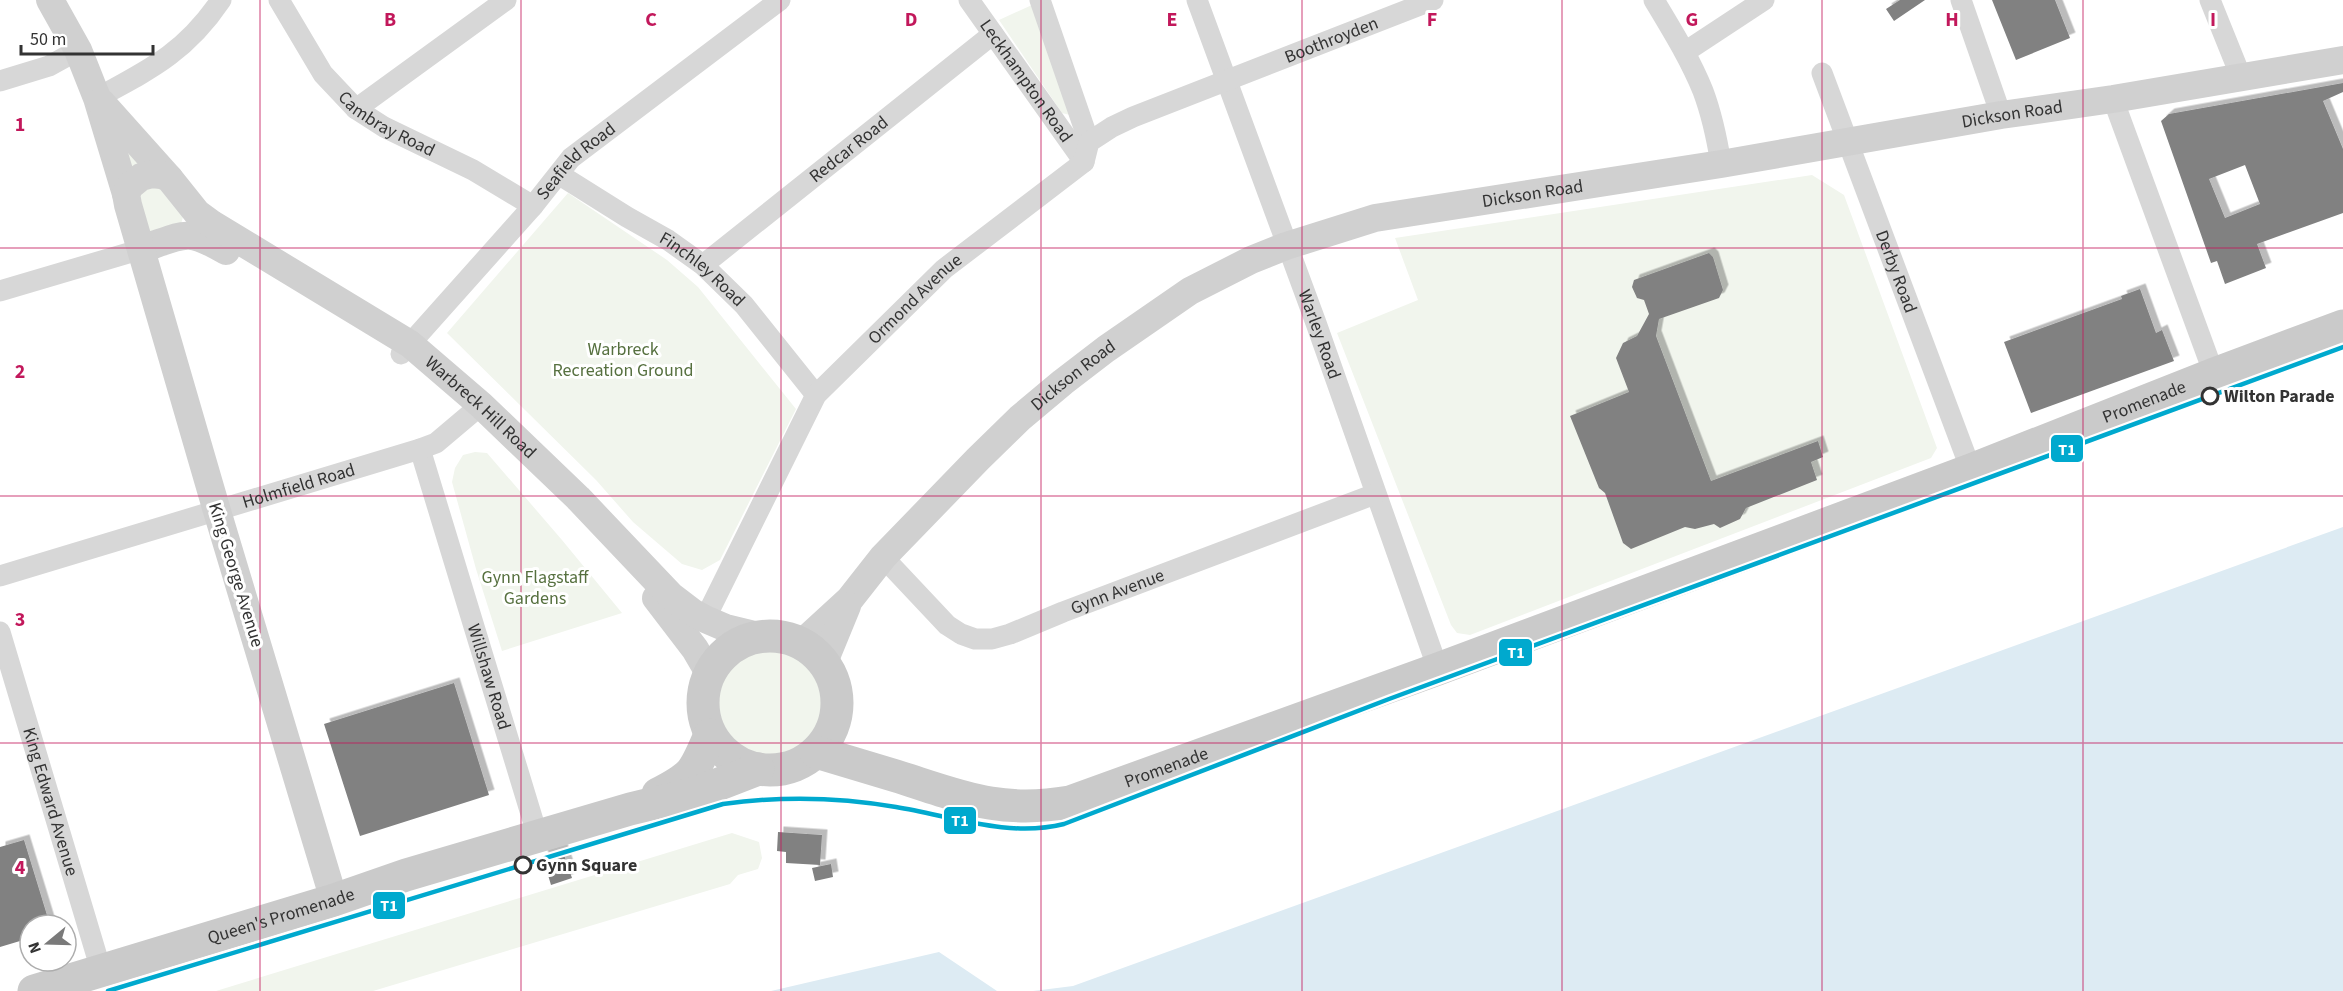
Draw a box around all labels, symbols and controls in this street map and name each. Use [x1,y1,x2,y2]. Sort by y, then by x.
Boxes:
text: B [384,6,396,34]
text: C [645,6,657,34]
text: D [905,6,917,34]
text: E [1167,6,1177,34]
text: F [1427,6,1437,34]
text: G [1686,6,1698,34]
text: H [1945,6,1959,34]
text: I [2210,6,2216,34]
street label: Boothroyden [1281,10,1382,69]
street label: Leckhampton Road [974,14,1079,147]
scale bar [21,18,153,56]
text: 50 m [30,27,66,52]
street label: Cambray Road [332,85,439,162]
street label: Dickson Road [1959,94,2064,134]
street label: Redcar Road [804,110,893,188]
text: 1 [15,111,25,139]
street label: Seafield Road [530,116,621,205]
street label: Dickson Road [1480,173,1585,214]
street label: Finchley Road [655,225,751,312]
street label: Derby Road [1870,226,1923,317]
street label: Ormond Avenue [862,247,967,350]
street label: Warley Road [1292,286,1347,382]
street label: Dickson Road [1025,334,1121,417]
park label: Warbreck Recreation Ground [552,337,694,383]
street label: Warbreck Hill Road [420,350,542,464]
text: 2 [15,358,25,386]
street label: Promenade [2099,374,2189,429]
place label: Wilton Parade [2224,384,2335,409]
marker: Wilton Parade [2201,387,2219,405]
line badge: T1 [2050,434,2084,463]
text: T1 [2058,439,2076,461]
street label: Holmfield Road [239,457,358,515]
street label: King George Avenue [202,500,270,650]
street label: Gynn Avenue [1067,562,1168,621]
park label: Gynn Flagstaff Gardens [482,565,589,611]
text: 3 [15,606,25,634]
street label: Willshaw Road [461,621,517,733]
line badge: T1 [1498,638,1533,667]
text: T1 [1507,642,1525,664]
street label: King Edward Avenue [17,724,85,879]
street label: Promenade [1121,741,1212,794]
line badge: T1 [943,806,977,835]
text: T1 [951,810,969,832]
place label: Gynn Square [536,853,637,878]
text: 4 [15,854,26,882]
marker: Gynn Square [514,856,532,874]
street label: Queen's Promenade [204,881,358,950]
line badge: T1 [372,891,406,920]
text: T1 [380,895,398,917]
north arrow [18,913,78,973]
text: N [23,939,47,956]

